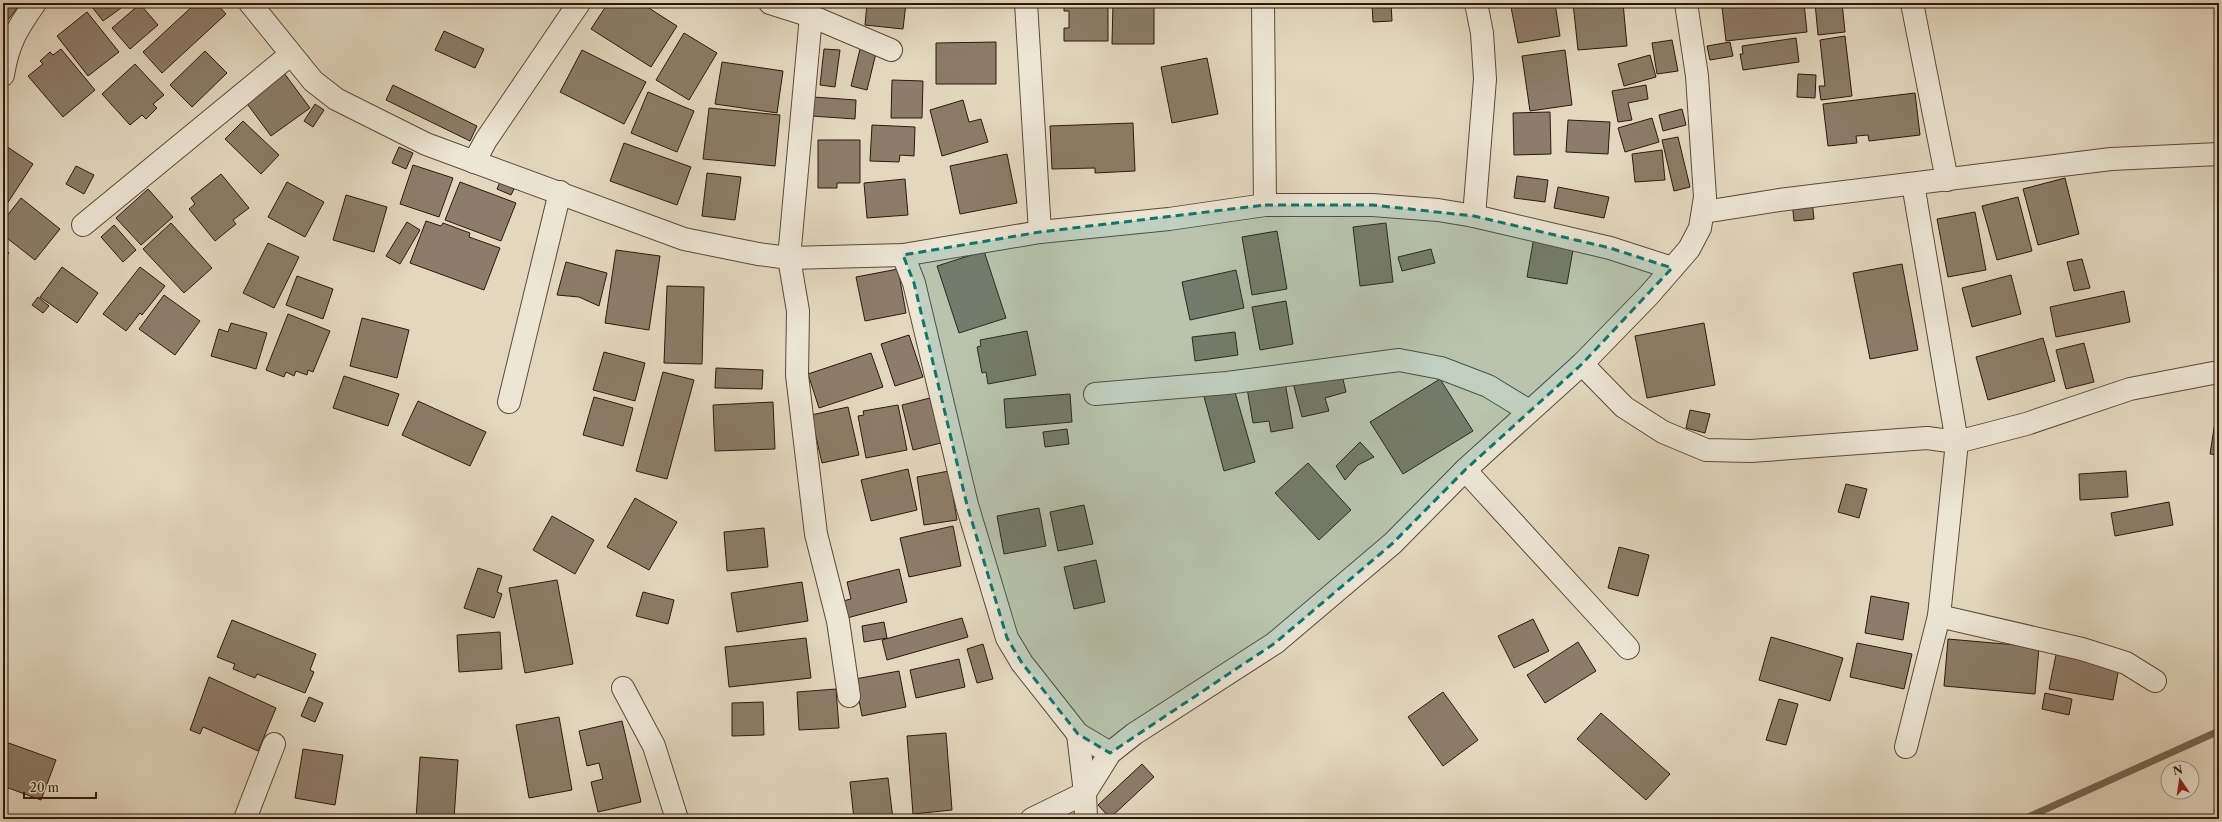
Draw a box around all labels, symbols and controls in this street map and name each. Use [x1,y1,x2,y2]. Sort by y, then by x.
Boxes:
north arrow [2160,760,2200,800]
text: N [2172,762,2184,778]
scale bar [24,774,96,800]
text: 20 m [30,780,59,795]

